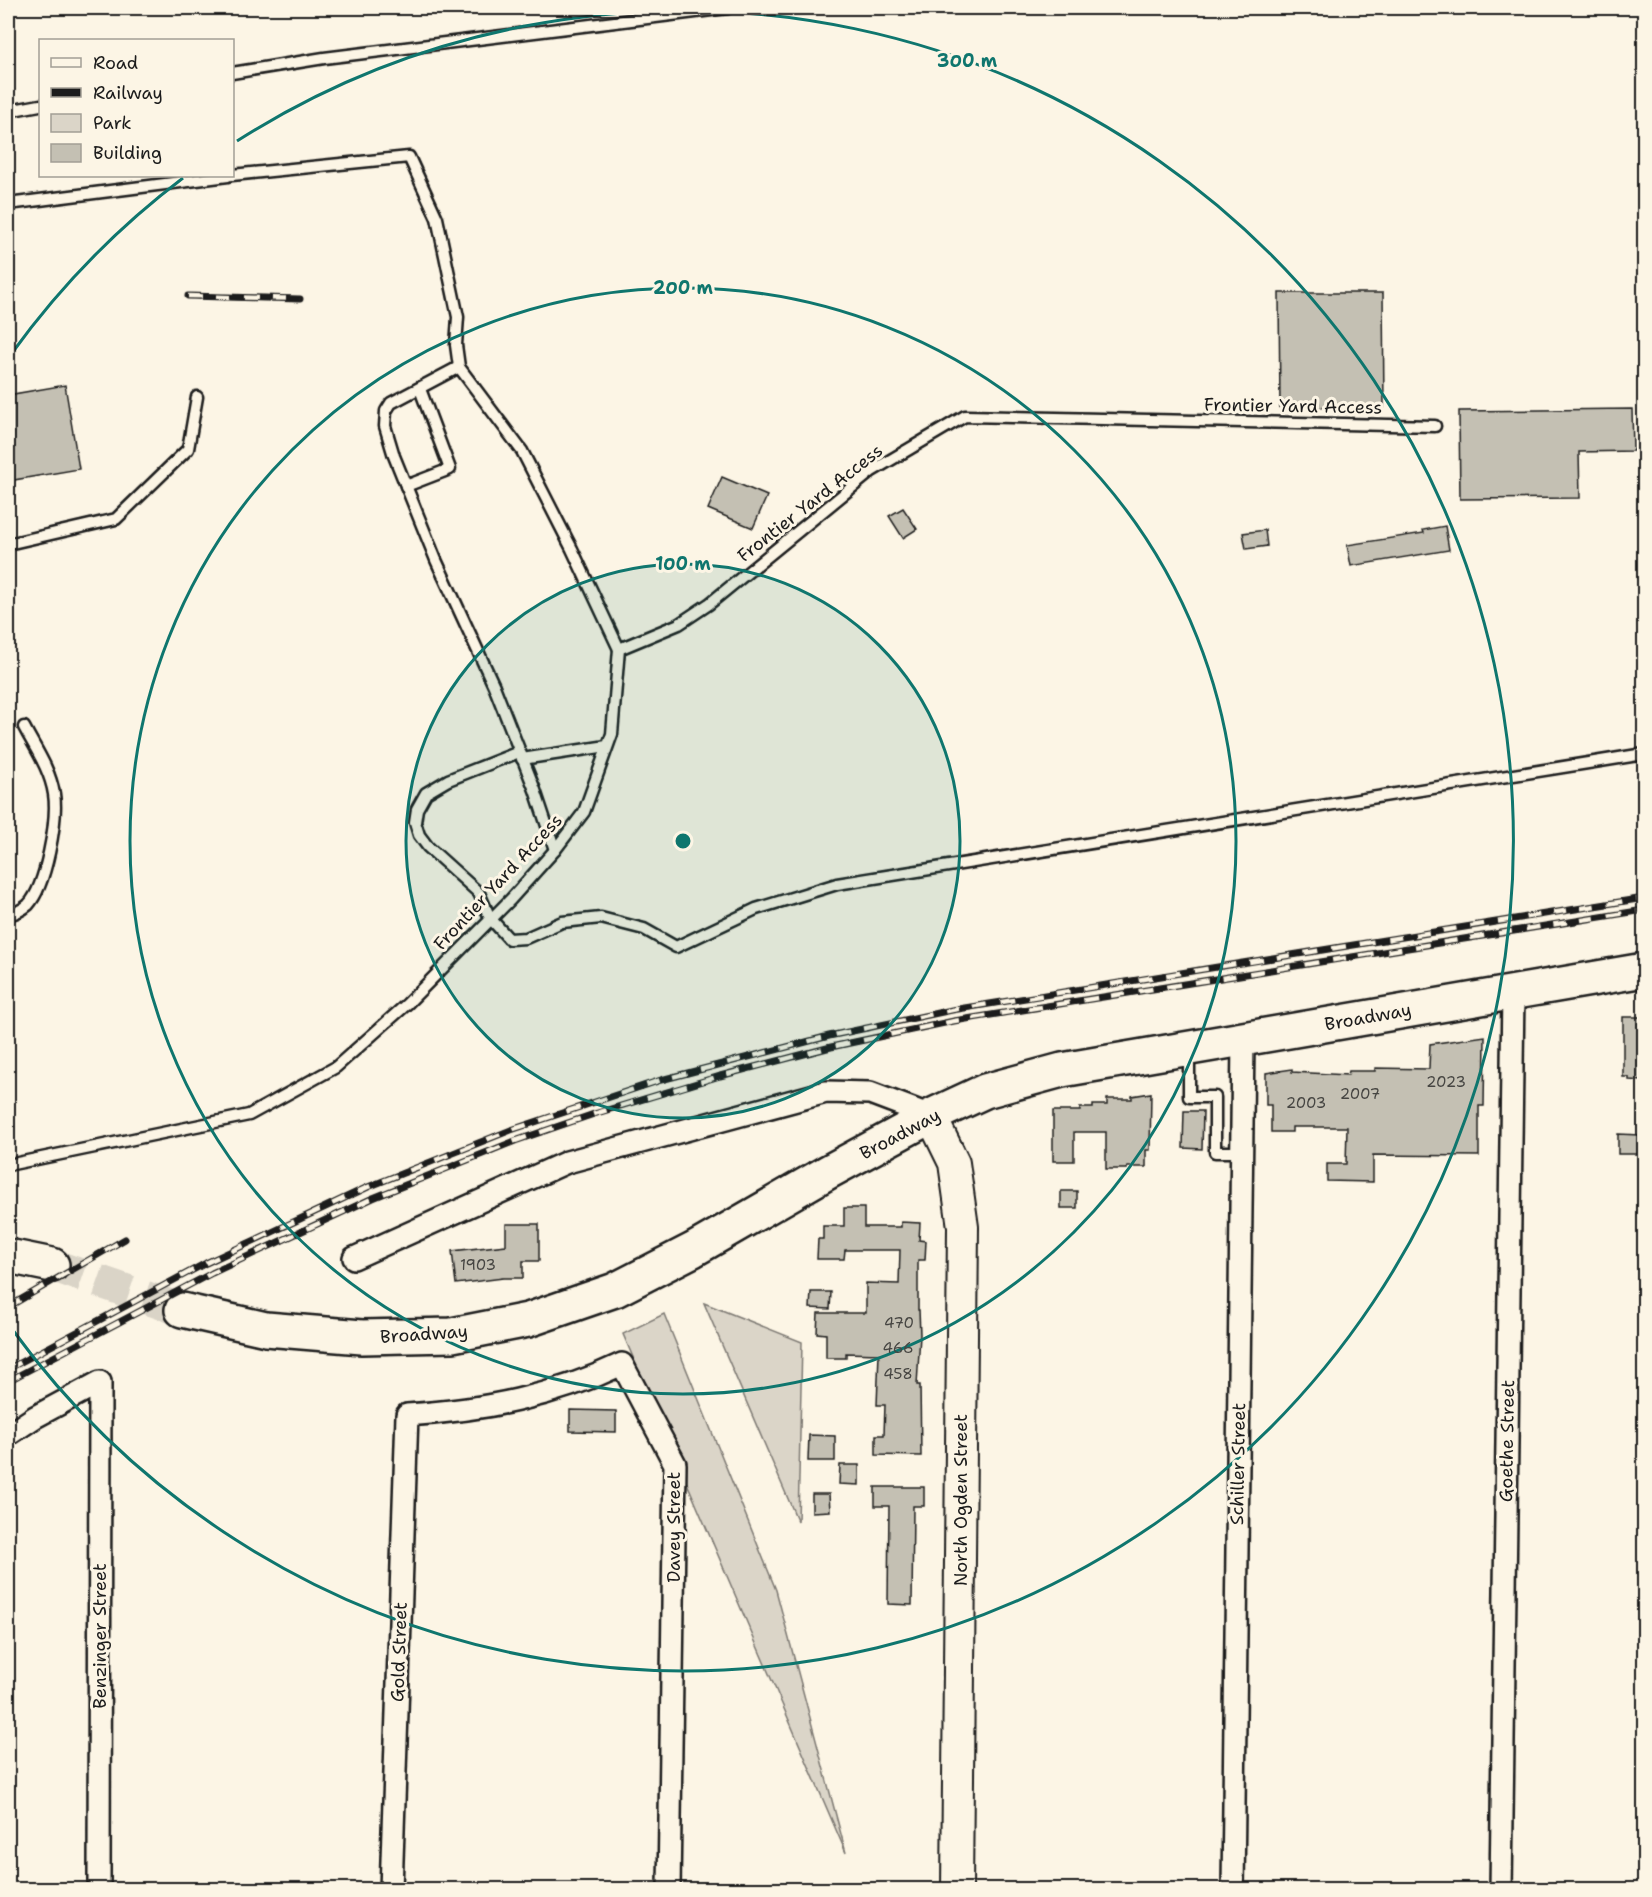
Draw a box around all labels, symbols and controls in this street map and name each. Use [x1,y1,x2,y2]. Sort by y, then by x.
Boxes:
legend [39,39,234,177]
text: 300 m [937,49,998,73]
text: Road [93,51,138,75]
text: Railway [93,81,163,105]
text: Park [93,111,132,135]
text: Building [93,141,162,165]
text: 200 m [653,276,714,300]
street label: Frontier Yard Access [1204,392,1382,420]
street label: Frontier Yard Access [732,439,888,567]
text: 100 m [655,552,711,576]
street label: Frontier Yard Access [428,809,568,955]
centre of rings [673,831,693,851]
street label: Broadway [1323,998,1413,1036]
house number: 2023 [1426,1072,1466,1092]
house number: 2007 [1340,1084,1380,1104]
house number: 2003 [1286,1093,1326,1113]
street label: Broadway [856,1103,944,1165]
house number: 1903 [460,1255,496,1275]
house number: 470 [884,1313,914,1333]
street label: Broadway [379,1319,469,1349]
house number: 466 [883,1338,913,1358]
house number: 458 [883,1364,913,1384]
street label: Goethe Street [1494,1380,1520,1502]
street label: Schiller Street [1225,1402,1251,1525]
street label: North Ogden Street [949,1414,973,1586]
street label: Davey Street [662,1471,686,1582]
street label: Benzinger Street [88,1563,112,1709]
street label: Gold Street [385,1601,413,1702]

